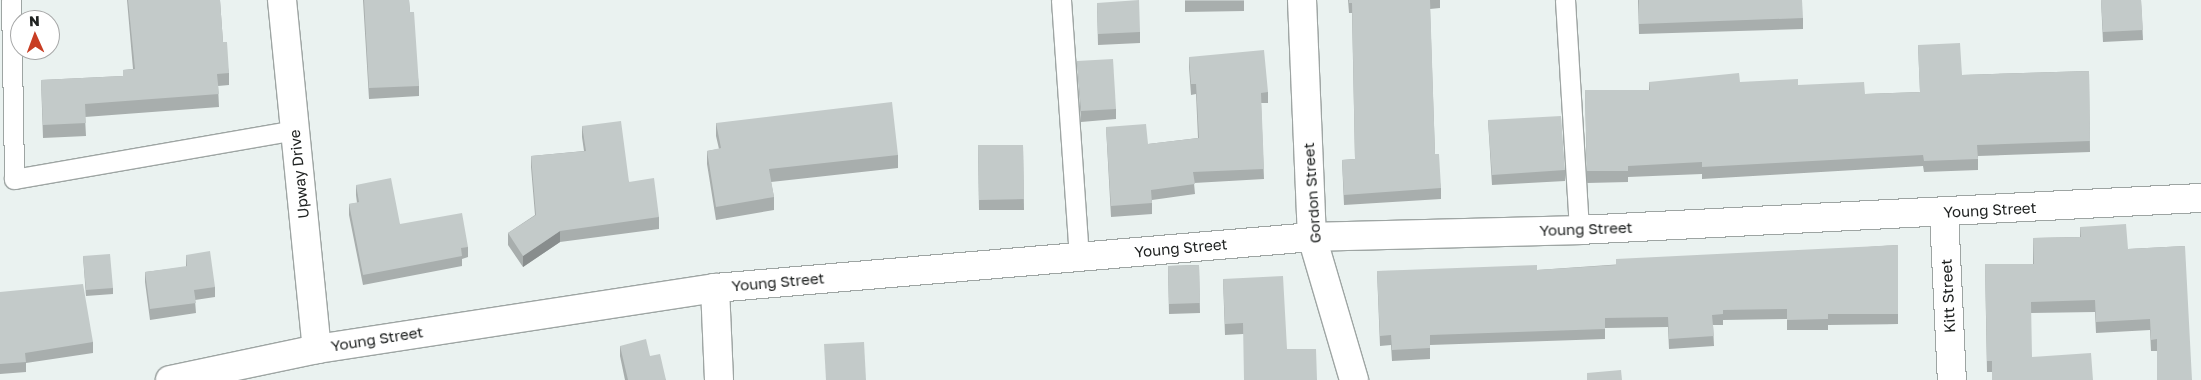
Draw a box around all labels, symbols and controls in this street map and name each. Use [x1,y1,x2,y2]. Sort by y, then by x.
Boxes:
north arrow [10,10,60,60]
text: N [29,12,40,29]
street label: Upway Drive [285,129,313,219]
street label: Gordon Street [1300,142,1324,244]
street label: Young Street [1943,199,2037,221]
street label: Young Street [1539,218,1633,240]
street label: Young Street [1134,235,1228,261]
street label: Kitt Street [1937,258,1959,334]
street label: Young Street [731,269,825,295]
street label: Young Street [330,323,424,355]

